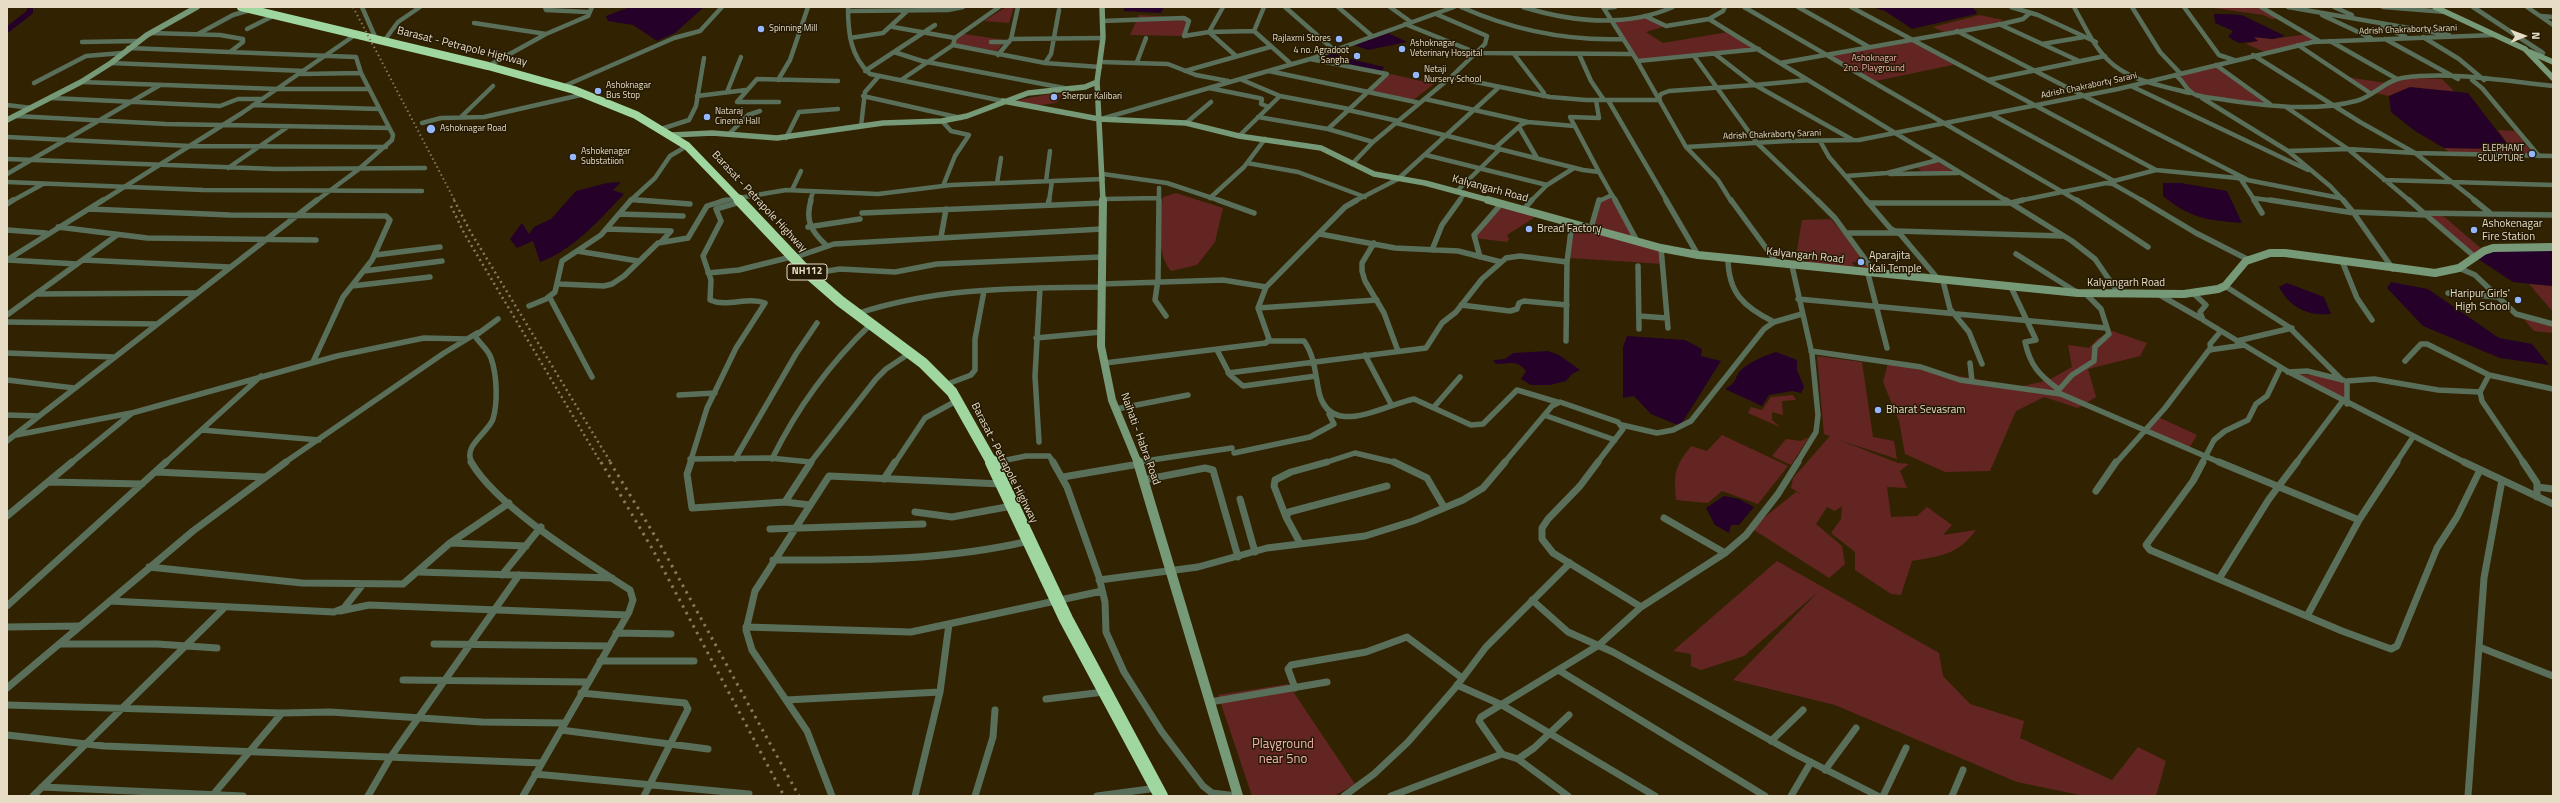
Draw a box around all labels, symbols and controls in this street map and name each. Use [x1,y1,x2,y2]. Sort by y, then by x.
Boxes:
north arrow [2504,16,2544,56]
street label: Adrish Chakraborty Sarani [2359,23,2457,37]
street label: Barasat - Petrapole Highway [396,24,528,70]
marker: Spinning Mill [756,24,766,34]
place label: Spinning Mill [769,24,817,34]
text: N [2528,32,2544,40]
place label: Rajlaxmi Stores [1272,34,1331,44]
marker: Rajlaxmi Stores [1334,34,1344,44]
place label: Ashoknagar Veterinary Hospital [1410,39,1482,60]
marker: Ashoknagar Veterinary Hospital [1397,44,1407,54]
place label: 4 no. Agradoot Sangha [1294,46,1349,67]
marker: 4 no. Agradoot Sangha [1352,51,1362,61]
park label: Ashoknagar 2no. Playground [1843,54,1905,75]
place label: Netaji Nursery School [1424,65,1481,86]
marker: Netaji Nursery School [1411,70,1421,80]
street label: Adrish Chakraborty Sarani [2040,71,2138,101]
place label: Ashoknagar Bus Stop [606,81,651,102]
marker: Ashoknagar Bus Stop [593,86,603,96]
marker: Sherpur Kalibari [1049,92,1059,102]
place label: Sherpur Kalibari [1062,92,1122,102]
place label: Nataraj Cinema Hall [715,107,760,128]
marker: Nataraj Cinema Hall [702,112,712,122]
marker: Ashoknagar Road [425,123,437,135]
place label: Ashoknagar Road [440,124,507,134]
street label: Adrish Chakraborty Sarani [1723,128,1821,142]
place label: ELEPHANT SCULPTURE [2478,144,2524,165]
place label: Ashokenagar Substatiion [581,147,630,168]
street label: Barasat - Petrapole Highway [709,149,809,255]
marker: ELEPHANT SCULPTURE [2527,149,2537,159]
marker: Ashokenagar Substatiion [568,152,578,162]
street label: Kalyangarh Road [1451,173,1529,205]
place label: Ashokenagar Fire Station [2482,217,2542,243]
place label: Bread Factory [1537,222,1601,236]
marker: Bread Factory [1524,224,1534,234]
marker: Ashokenagar Fire Station [2469,225,2479,235]
street label: Kalyangarh Road [1765,245,1845,267]
place label: Aparajita Kali Temple [1869,249,1922,275]
marker: Aparajita Kali Temple [1856,257,1866,267]
road number: NH112 [787,264,827,280]
street label: Kalyangarh Road [2087,276,2165,290]
place label: Haripur Girls' High School [2450,287,2510,313]
marker: Haripur Girls' High School [2513,295,2523,305]
street label: Naihati - Habra Road [1117,391,1163,487]
street label: Barasat - Petrapole Highway [968,401,1040,525]
place label: Bharat Sevasram [1886,403,1966,417]
marker: Bharat Sevasram [1873,405,1883,415]
park label: Playground near 5no [1252,737,1314,768]

